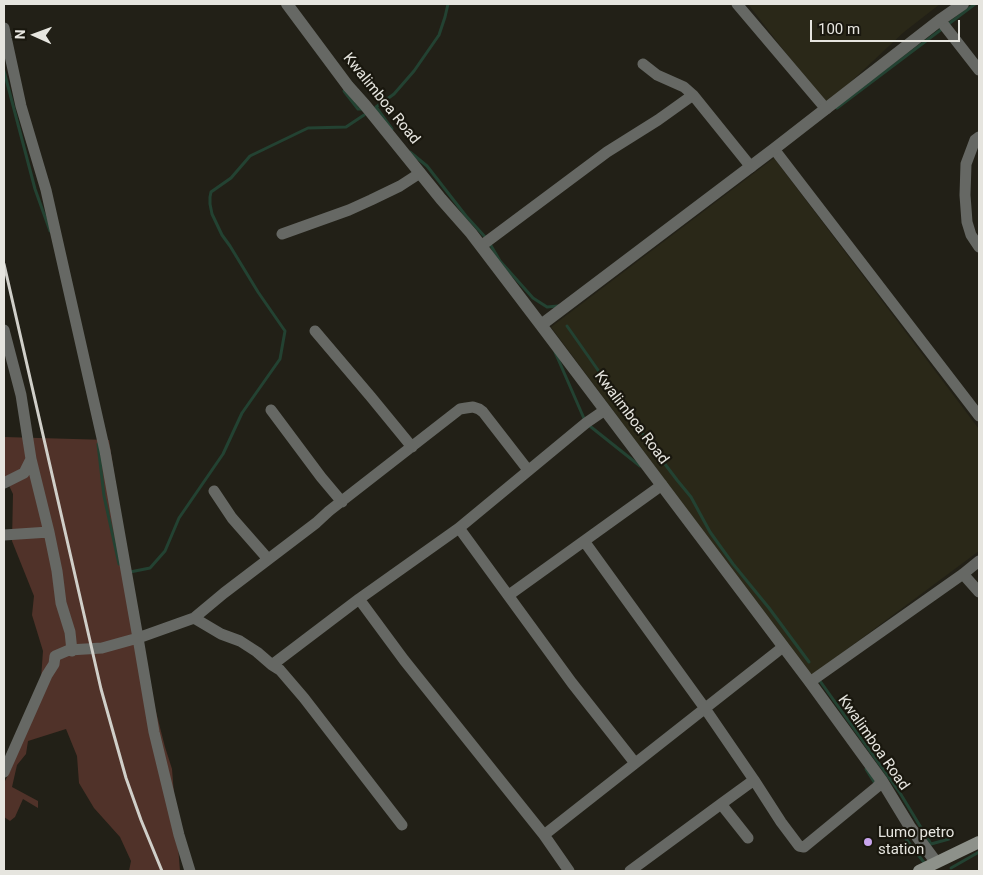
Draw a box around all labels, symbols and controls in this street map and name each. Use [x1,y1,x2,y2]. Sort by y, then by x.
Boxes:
north arrow [10,10,60,60]
scale bar [813,10,963,42]
text: 100 m [818,20,860,38]
text: N [12,29,28,40]
street label: Kwalimboa Road [339,50,423,148]
street label: Kwalimboa Road [590,368,672,468]
street label: Kwalimboa Road [833,692,913,794]
place label: Lumo petro station [878,824,954,859]
marker: Lumo petro station [862,836,874,848]

